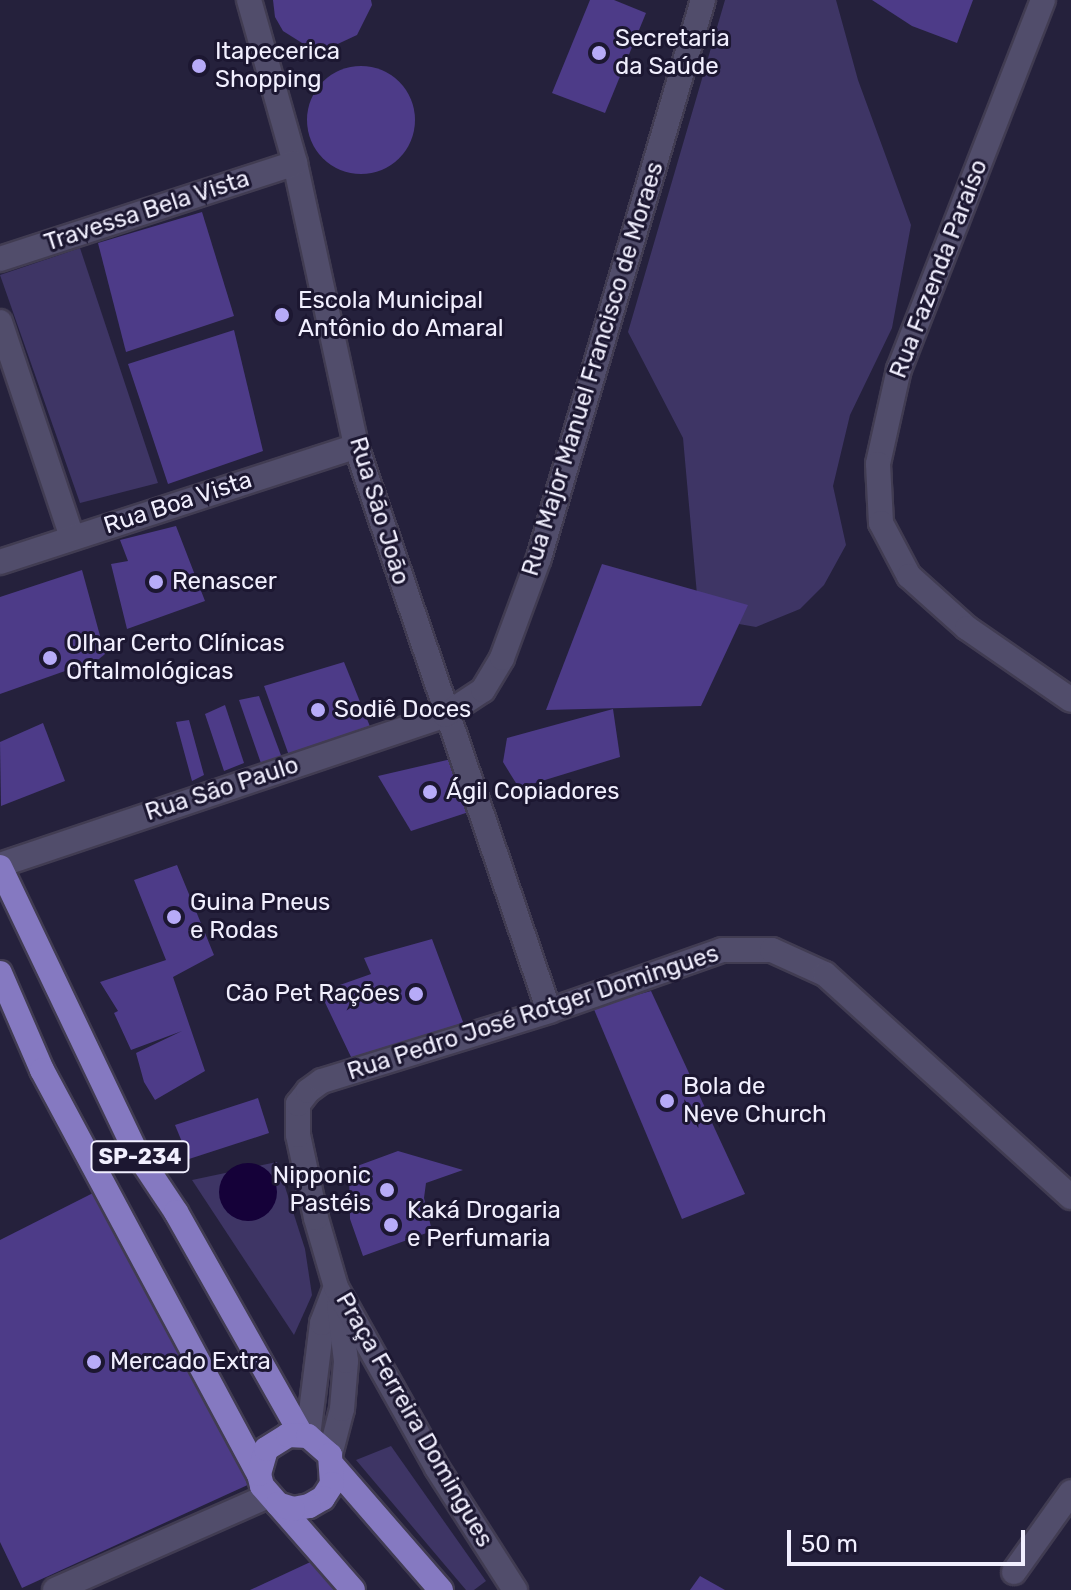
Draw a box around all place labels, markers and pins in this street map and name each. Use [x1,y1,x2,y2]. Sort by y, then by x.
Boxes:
place label: Secretaria da Saúde [615,25,730,81]
place label: Itapecerica Shopping [215,38,340,94]
marker: Secretaria da Saúde [590,44,608,62]
marker: Itapecerica Shopping [190,57,208,75]
place label: Escola Municipal Antônio do Amaral [298,287,504,343]
marker: Escola Municipal Antônio do Amaral [273,306,291,324]
place label: Renascer [172,568,277,596]
marker: Renascer [147,573,165,591]
place label: Olhar Certo Clínicas Oftalmológicas [66,630,285,686]
marker: Olhar Certo Clínicas Oftalmológicas [41,649,59,667]
place label: Sodiê Doces [334,696,471,724]
marker: Sodiê Doces [309,701,327,719]
place label: Ágil Copiadores [446,778,620,806]
marker: Ágil Copiadores [421,783,439,801]
place label: Guina Pneus e Rodas [190,889,330,945]
marker: Guina Pneus e Rodas [165,908,183,926]
place label: Cão Pet Rações [226,980,400,1008]
marker: Cão Pet Rações [407,985,425,1003]
place label: Bola de Neve Church [683,1073,827,1129]
marker: Bola de Neve Church [658,1092,676,1110]
place label: Nipponic Pastéis [273,1162,371,1218]
marker: Nipponic Pastéis [378,1181,396,1199]
place label: Kaká Drogaria e Perfumaria [407,1197,561,1253]
marker: Kaká Drogaria e Perfumaria [382,1216,400,1234]
place label: Mercado Extra [110,1348,271,1376]
marker: Mercado Extra [85,1353,103,1371]

